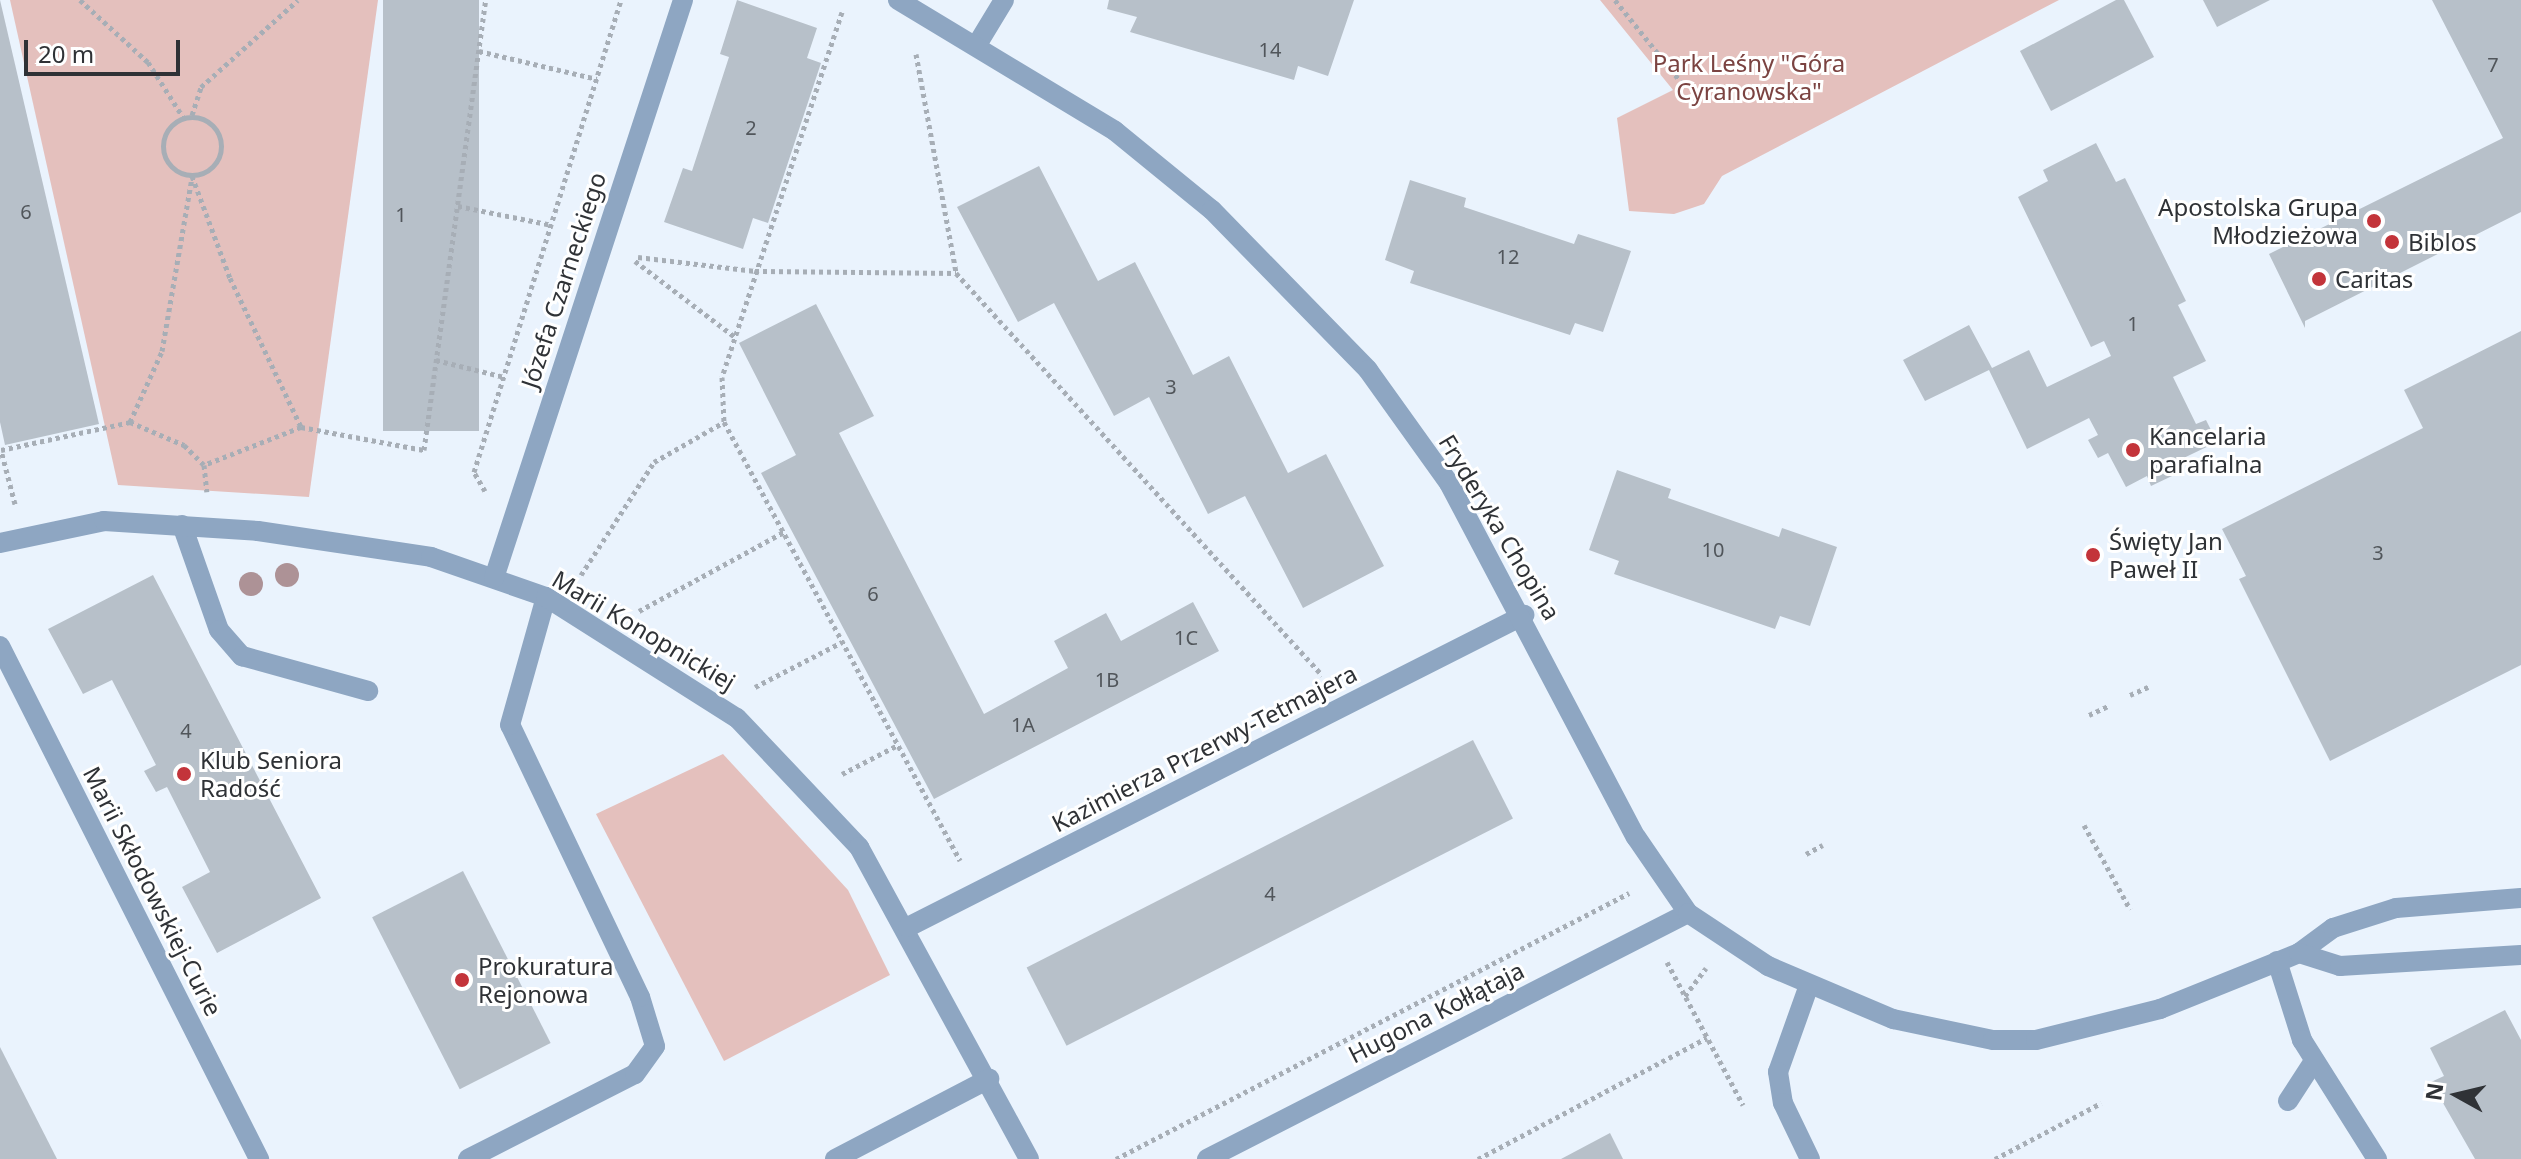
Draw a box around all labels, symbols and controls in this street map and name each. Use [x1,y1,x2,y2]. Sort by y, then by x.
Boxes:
scale bar [28,24,184,74]
text: 20 m [38,37,94,70]
house number: 14 [1259,37,1281,61]
park label: Park Leśny "Góra Cyranowska" [1653,49,1845,105]
house number: 7 [2487,52,2499,76]
house number: 2 [745,115,757,139]
street label: Józefa Czarneckiego [515,168,611,392]
place label: Apostolska Grupa Młodzieżowa [2158,193,2358,249]
house number: 6 [20,199,32,223]
house number: 1 [395,202,407,226]
marker: Apostolska Grupa Młodzieżowa [2365,212,2383,230]
place label: Biblos [2408,228,2477,256]
marker: Biblos [2383,233,2401,251]
house number: 12 [1497,244,1519,268]
place label: Caritas [2335,265,2413,293]
marker: Caritas [2310,270,2328,288]
house number: 1 [2127,311,2139,335]
house number: 3 [1165,374,1177,398]
place label: Kancelaria parafialna [2149,422,2266,478]
street label: Fryderyka Chopina [1433,429,1567,625]
marker: Kancelaria parafialna [2124,441,2142,459]
place label: Święty Jan Paweł II [2109,527,2223,583]
house number: 10 [1702,537,1724,561]
house number: 3 [2372,540,2384,564]
marker: Święty Jan Paweł II [2084,546,2102,564]
street label: Marii Konopnickiej [547,564,741,696]
house number: 6 [867,581,879,605]
house number: 1C [1174,625,1198,649]
street label: Kazimierza Przerwy-Tetmajera [1047,658,1361,838]
house number: 1B [1095,667,1119,691]
house number: 1A [1011,712,1035,736]
house number: 4 [180,718,192,742]
place label: Klub Seniora Radość [200,746,342,802]
street label: Marii Skłodowskiej-Curie [78,762,228,1020]
marker: Klub Seniora Radość [175,765,193,783]
house number: 4 [1264,881,1276,905]
place label: Prokuratura Rejonowa [478,952,613,1008]
street label: Hugona Kołłątaja [1343,955,1529,1069]
marker: Prokuratura Rejonowa [453,971,471,989]
north arrow [2417,1055,2497,1135]
text: N [2417,1081,2449,1103]

